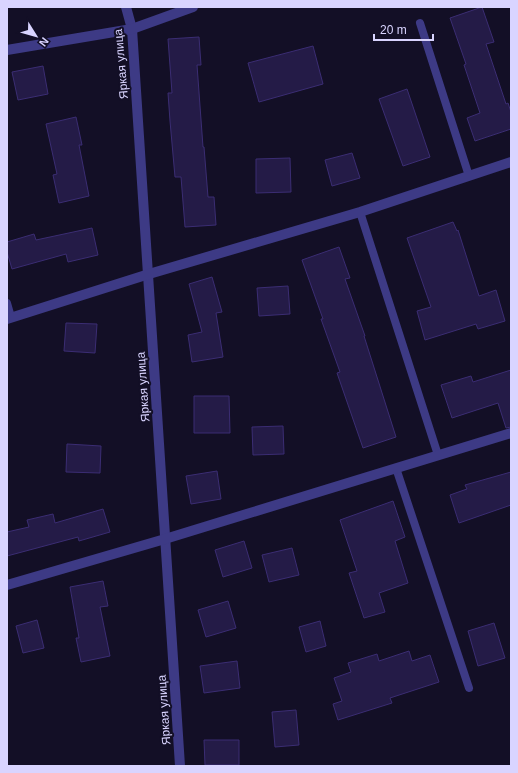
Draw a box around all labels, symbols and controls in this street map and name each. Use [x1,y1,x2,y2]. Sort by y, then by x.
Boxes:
north arrow [16,16,56,56]
scale bar [374,16,433,42]
text: 20 m [380,23,407,37]
street label: Яркая улица [111,28,131,100]
text: N [37,35,51,49]
street label: Яркая улица [134,351,152,423]
street label: Яркая улица [155,674,173,746]

